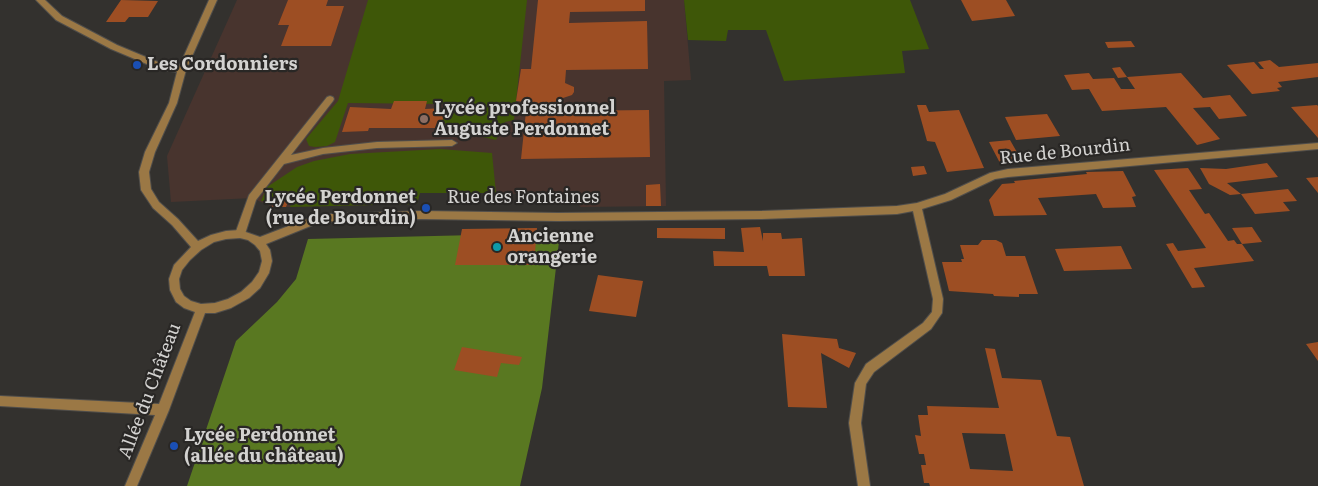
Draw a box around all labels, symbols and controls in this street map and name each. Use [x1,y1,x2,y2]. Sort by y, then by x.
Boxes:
place label: Les Cordonniers [147,54,297,76]
marker: Les Cordonniers [131,59,143,71]
place label: Lycée professionnel Auguste Perdonnet [434,98,616,140]
marker: Lycée professionnel Auguste Perdonnet [418,113,430,125]
street label: Rue de Bourdin [999,134,1131,170]
place label: Lycée Perdonnet (rue de Bourdin) [265,187,416,230]
street label: Rue des Fontaines [447,187,599,209]
marker: Lycée Perdonnet (rue de Bourdin) [420,202,432,214]
place label: Ancienne orangerie [507,226,597,268]
marker: Ancienne orangerie [491,241,503,253]
street label: Allée du Château [114,320,186,462]
place label: Lycée Perdonnet (allée du château) [184,425,344,468]
marker: Lycée Perdonnet (allée du château) [168,440,180,452]

